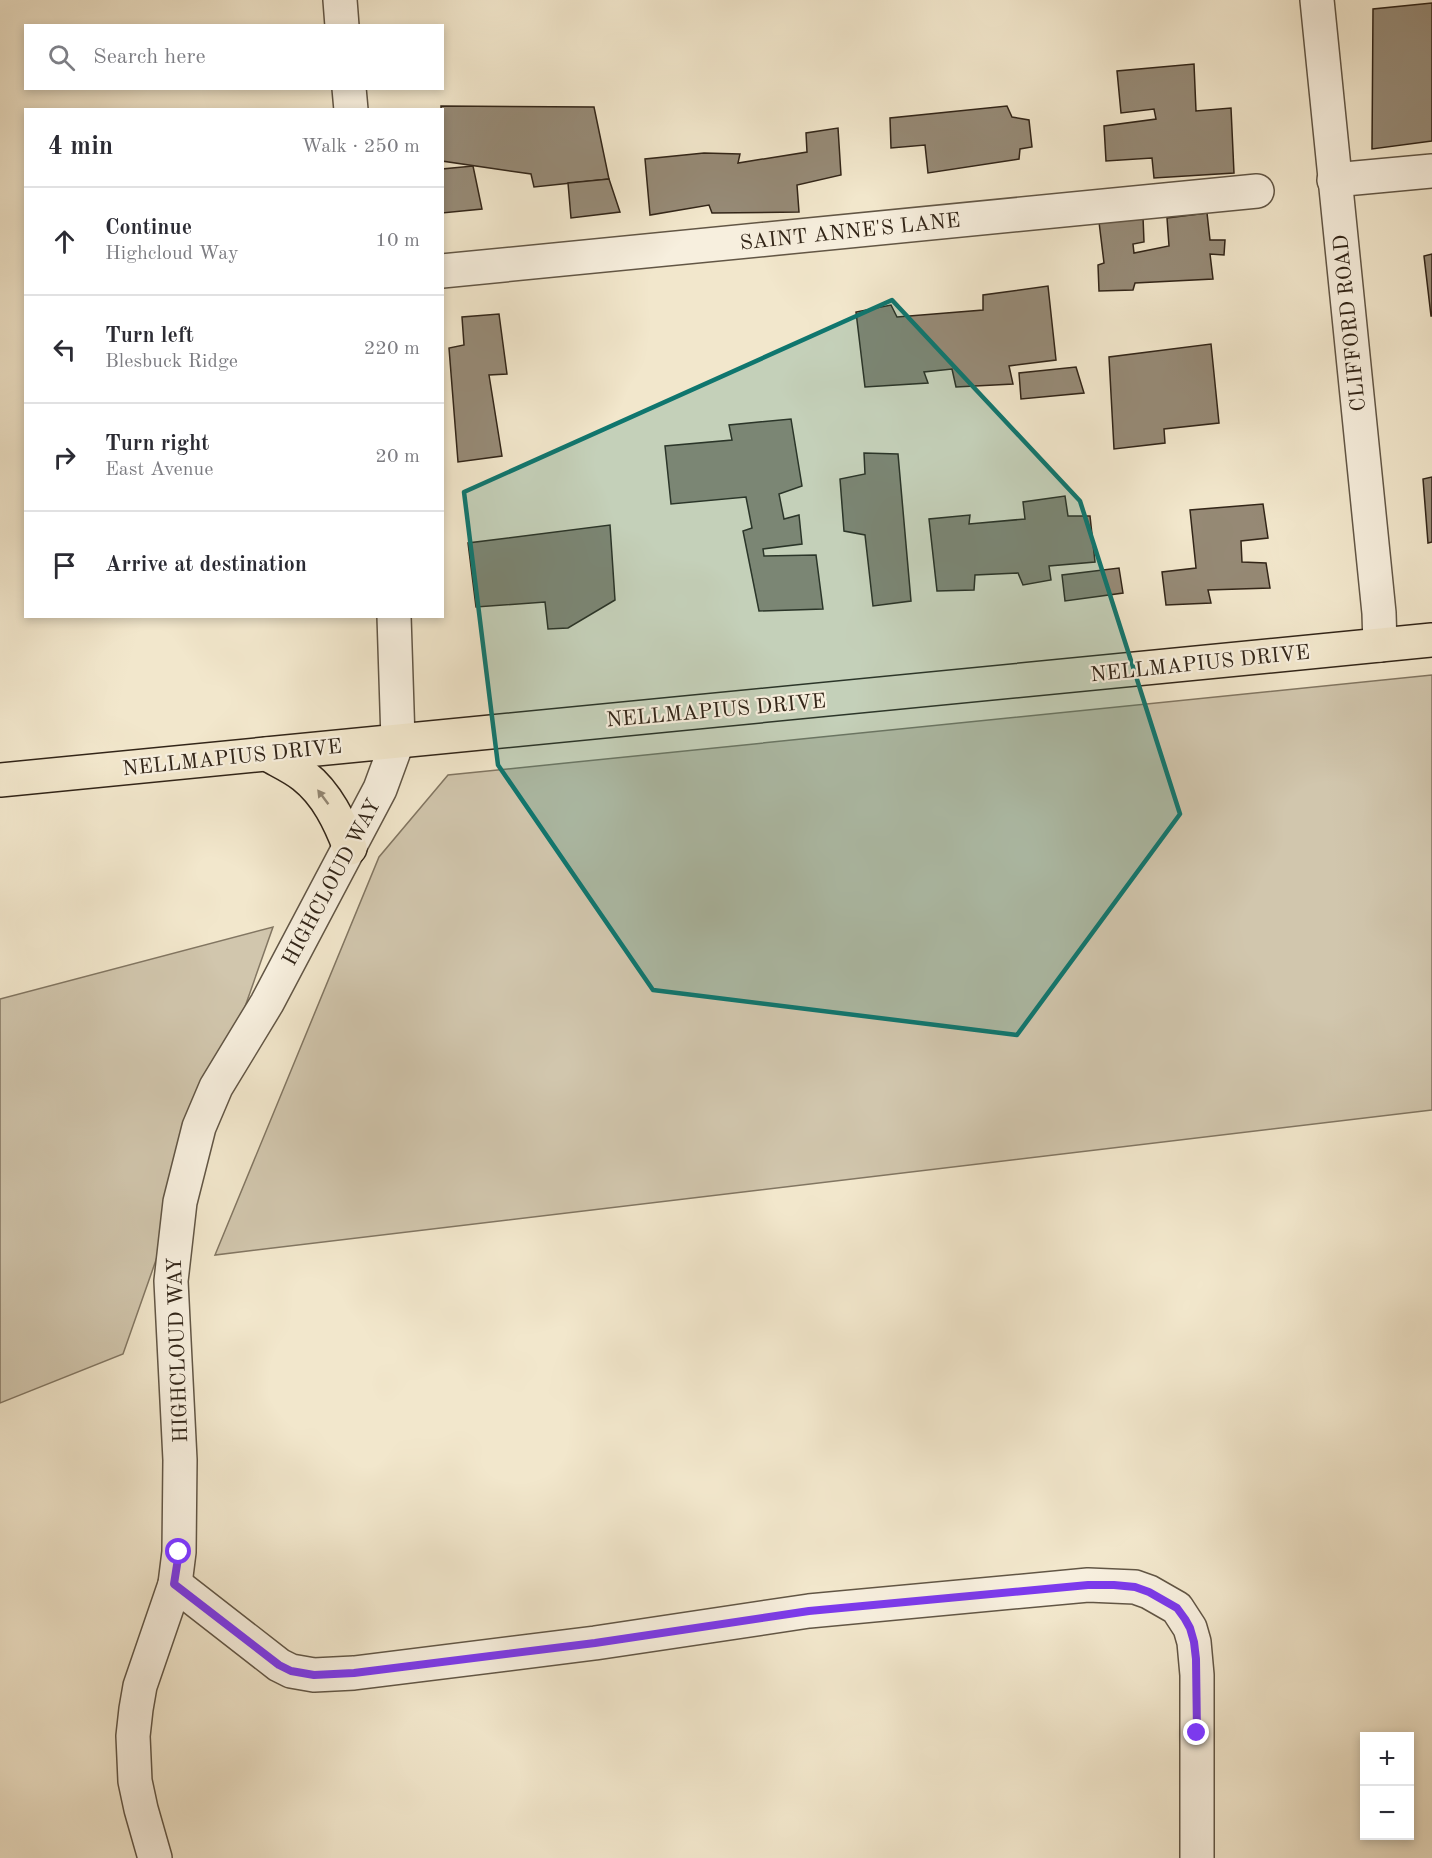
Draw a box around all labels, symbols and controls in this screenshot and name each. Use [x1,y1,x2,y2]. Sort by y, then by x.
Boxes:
search box [24,24,444,90]
icon: search [45,41,78,74]
text: Search here [93,46,206,68]
text: 4 min [48,134,113,160]
text: Walk · 250 m [301,137,420,157]
street label: SAINT ANNE'S LANE [739,210,961,255]
text: Continue [105,217,192,239]
icon: ahead [48,225,81,258]
text: 10 m [375,231,420,251]
street label: CLIFFORD ROAD [1331,233,1370,412]
text: Highcloud Way [105,244,239,264]
text: Turn left [105,325,194,347]
icon: left [48,333,81,366]
text: 220 m [364,339,420,359]
text: Blesbuck Ridge [105,352,238,372]
text: Turn right [105,433,209,455]
icon: right [48,441,81,474]
text: 20 m [375,447,420,467]
text: East Avenue [105,460,213,480]
icon: arrive [48,549,81,582]
text: Arrive at destination [105,554,307,576]
street label: NELLMAPIUS DRIVE [1089,643,1311,686]
street label: NELLMAPIUS DRIVE [605,691,827,732]
street label: NELLMAPIUS DRIVE [121,737,343,780]
one-way arrow [317,789,329,805]
street label: HIGHCLOUD WAY [279,796,385,970]
street label: HIGHCLOUD WAY [165,1257,192,1443]
route start [165,1538,191,1564]
route end [1183,1719,1209,1745]
map controls [1360,1732,1414,1840]
button: + [1360,1732,1414,1786]
button: − [1360,1786,1414,1840]

